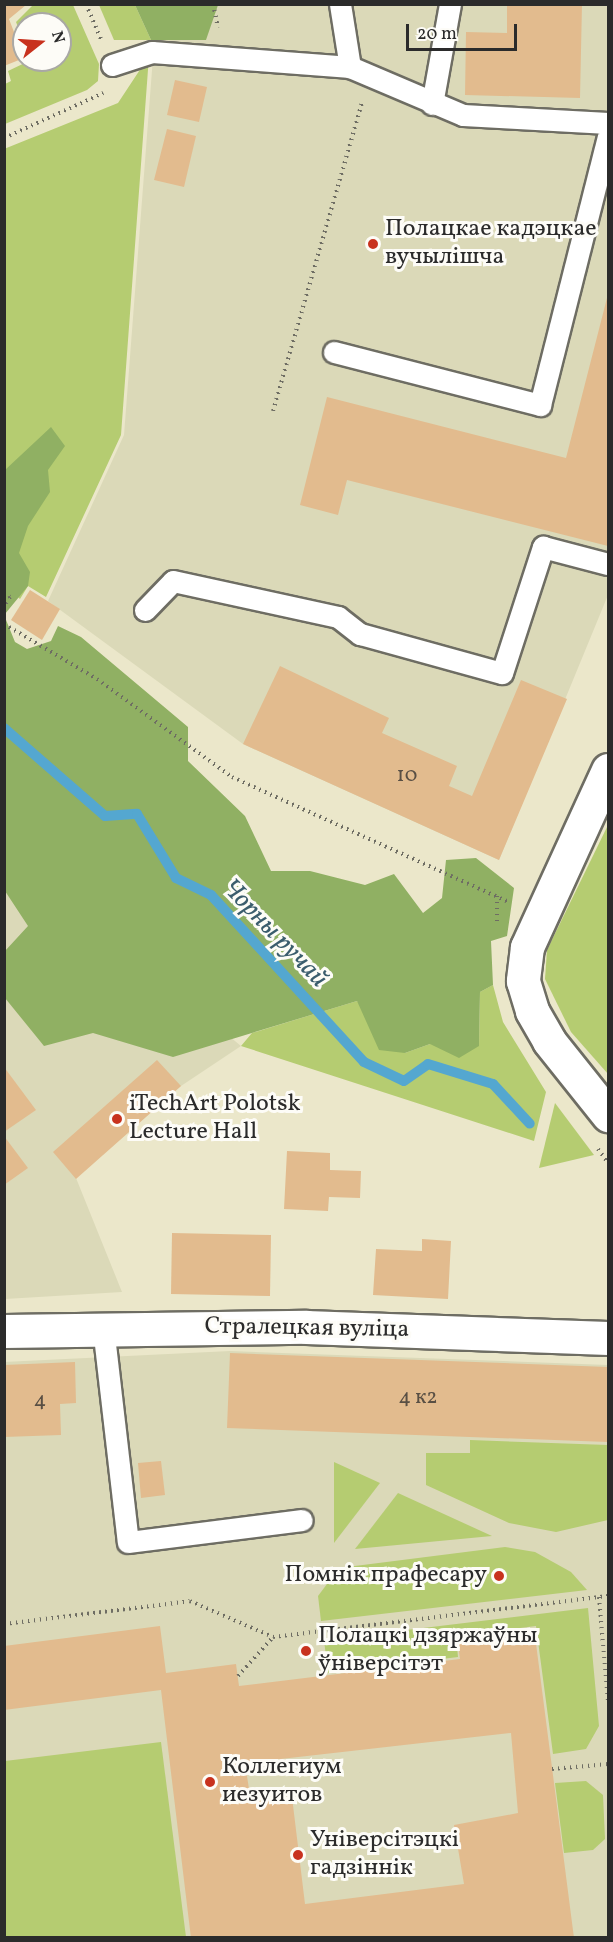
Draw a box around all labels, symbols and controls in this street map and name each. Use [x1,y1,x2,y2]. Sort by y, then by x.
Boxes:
north arrow [12,12,72,72]
scale bar [409,12,520,50]
text: 20 m [417,22,457,47]
text: N [45,29,70,46]
place label: Полацкае кадэцкае вучылішча [385,216,597,272]
marker: Полацкае кадэцкае вучылішча [366,237,380,251]
house number: 10 [397,763,417,789]
water label: Чорны ручай [215,873,333,995]
place label: iTechArt Polotsk Lecture Hall [129,1091,301,1147]
marker: iTechArt Polotsk Lecture Hall [110,1112,124,1126]
street label: Стралецкая вуліца [204,1313,410,1345]
house number: 4 к2 [398,1385,438,1411]
house number: 4 [34,1388,46,1414]
place label: Помнік прафесару [285,1562,487,1590]
marker: Помнік прафесару [492,1569,506,1583]
place label: Полацкі дзяржаўны ўніверсітэт [318,1623,537,1679]
marker: Полацкі дзяржаўны ўніверсітэт [299,1644,313,1658]
place label: Коллегиум иезуитов [222,1754,341,1810]
marker: Коллегиум иезуитов [203,1775,217,1789]
place label: Універсітэцкі гадзіннік [310,1827,459,1883]
marker: Універсітэцкі гадзіннік [291,1848,305,1862]

